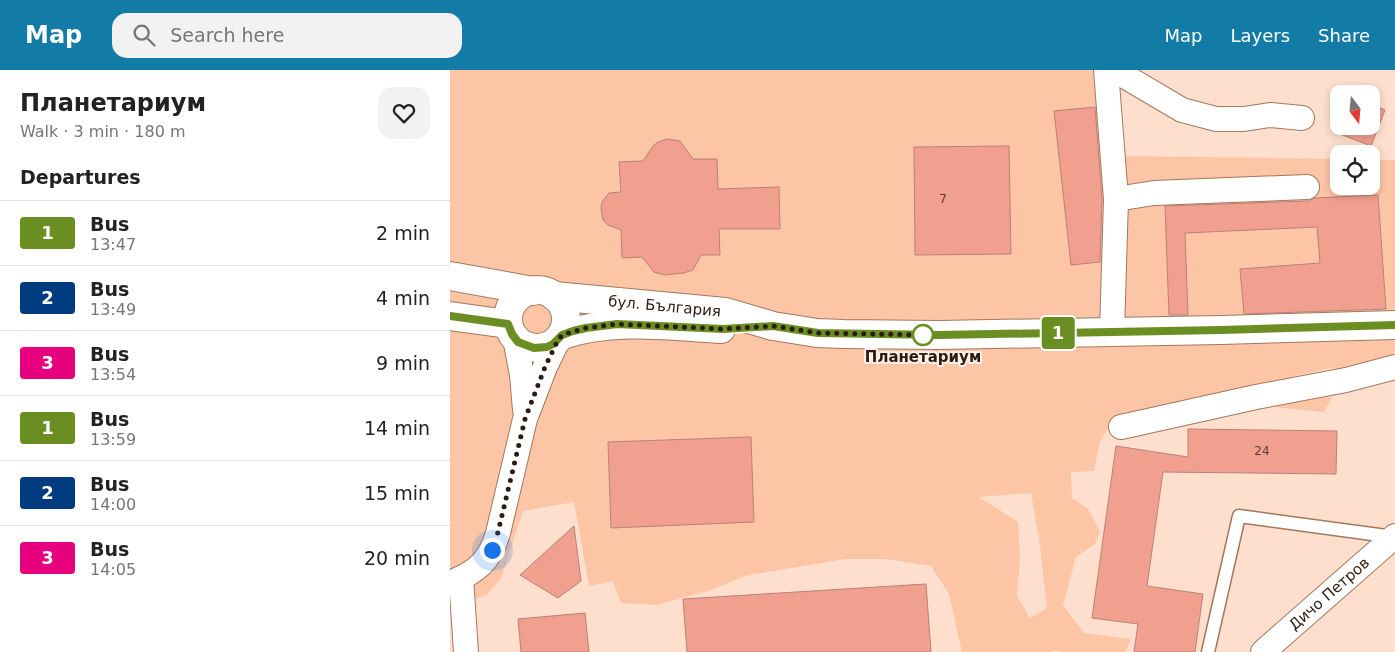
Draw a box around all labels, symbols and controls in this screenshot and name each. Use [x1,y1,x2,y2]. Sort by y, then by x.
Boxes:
search box [112,13,462,58]
text: Map [25,21,82,49]
icon: search [130,21,158,49]
text: Search here [170,24,284,46]
text: Map [1164,25,1202,46]
text: Layers [1230,25,1290,46]
text: Share [1318,25,1370,46]
north arrow [1330,85,1380,135]
map controls [1330,85,1380,195]
button: heart [378,87,430,139]
text: Планетариум [20,89,206,117]
text: Walk · 3 min · 180 m [20,122,185,141]
button: locate [1330,145,1380,195]
text: Departures [20,166,141,188]
house number: 7 [939,192,947,206]
text: Bus [90,213,129,235]
text: 1 [41,222,54,243]
text: 2 min [376,222,430,244]
text: 13:47 [90,235,136,254]
text: Bus [90,278,129,300]
text: 2 [41,287,54,308]
text: 4 min [376,287,430,309]
street label: бул. България [607,292,722,321]
text: 13:49 [90,300,136,319]
line badge: 1 [1042,317,1074,349]
text: 1 [1052,322,1064,343]
marker: Планетариум [912,324,934,346]
text: Bus [90,343,129,365]
place label: Планетариум [865,348,981,366]
text: 3 [41,352,54,373]
text: 9 min [376,352,430,374]
text: 13:54 [90,365,136,384]
text: Bus [90,408,129,430]
text: 1 [41,417,54,438]
text: 14 min [364,417,430,439]
text: 13:59 [90,430,136,449]
house number: 24 [1254,444,1270,458]
text: Bus [90,473,129,495]
text: 2 [41,482,54,503]
text: 15 min [364,482,430,504]
text: 14:00 [90,495,136,514]
text: Bus [90,538,129,560]
your location [480,538,505,563]
text: 3 [41,547,54,568]
text: 20 min [364,547,430,569]
street label: Дичо Петров [1285,554,1373,634]
text: 14:05 [90,560,136,579]

